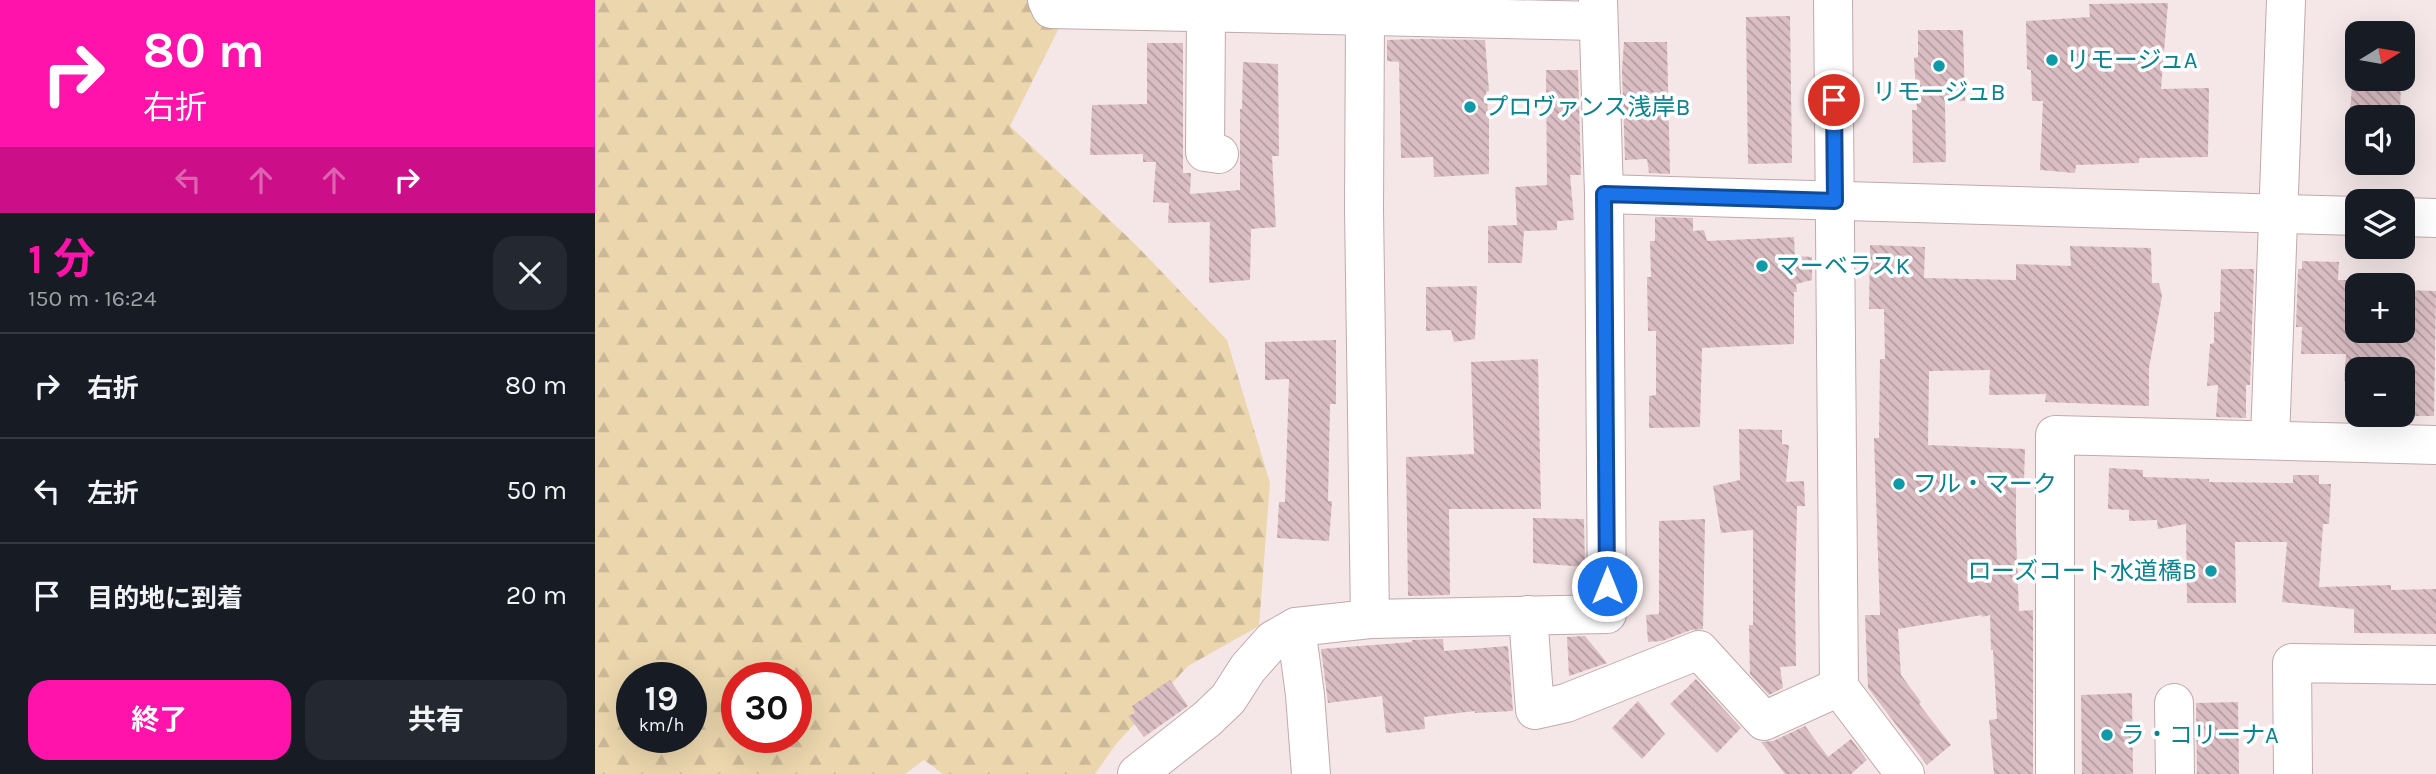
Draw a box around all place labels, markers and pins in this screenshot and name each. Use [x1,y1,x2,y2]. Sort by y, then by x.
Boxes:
place label: リモージュA [2066,46,2198,74]
marker: リモージュA [2044,52,2060,68]
marker: リモージュB [1931,58,1947,74]
pin [1804,70,1864,130]
place label: リモージュB [1873,78,2005,106]
place label: プロヴァンス浅岸B [1484,93,1690,121]
marker: プロヴァンス浅岸B [1462,99,1478,115]
place label: マーベラスK [1776,252,1911,280]
marker: マーベラスK [1754,258,1770,274]
place label: フル・マーク [1913,470,2057,498]
marker: フル・マーク [1891,476,1907,492]
place label: ローズコート水道橋B [1967,557,2197,585]
marker: ローズコート水道橋B [2203,563,2219,579]
place label: ラ・コリーナA [2121,721,2279,749]
marker: ラ・コリーナA [2099,727,2115,743]

